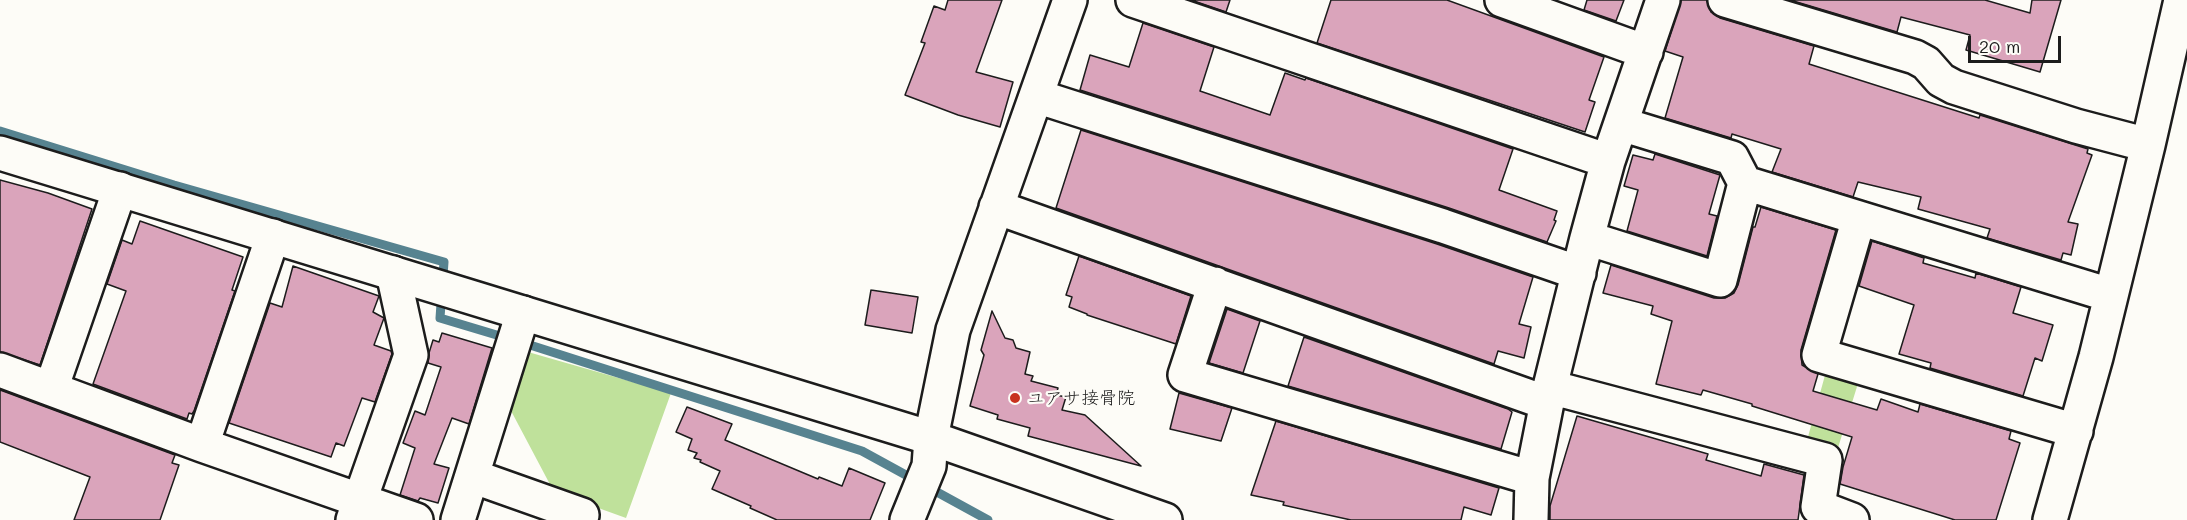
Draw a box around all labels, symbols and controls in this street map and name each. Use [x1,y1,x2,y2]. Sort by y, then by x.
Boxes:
scale bar [1971,24,2064,62]
text: 20 m [1979,34,2020,58]
place label: ユアサ接骨院 [1027,387,1135,409]
marker: ユアサ接骨院 [1008,391,1022,405]

